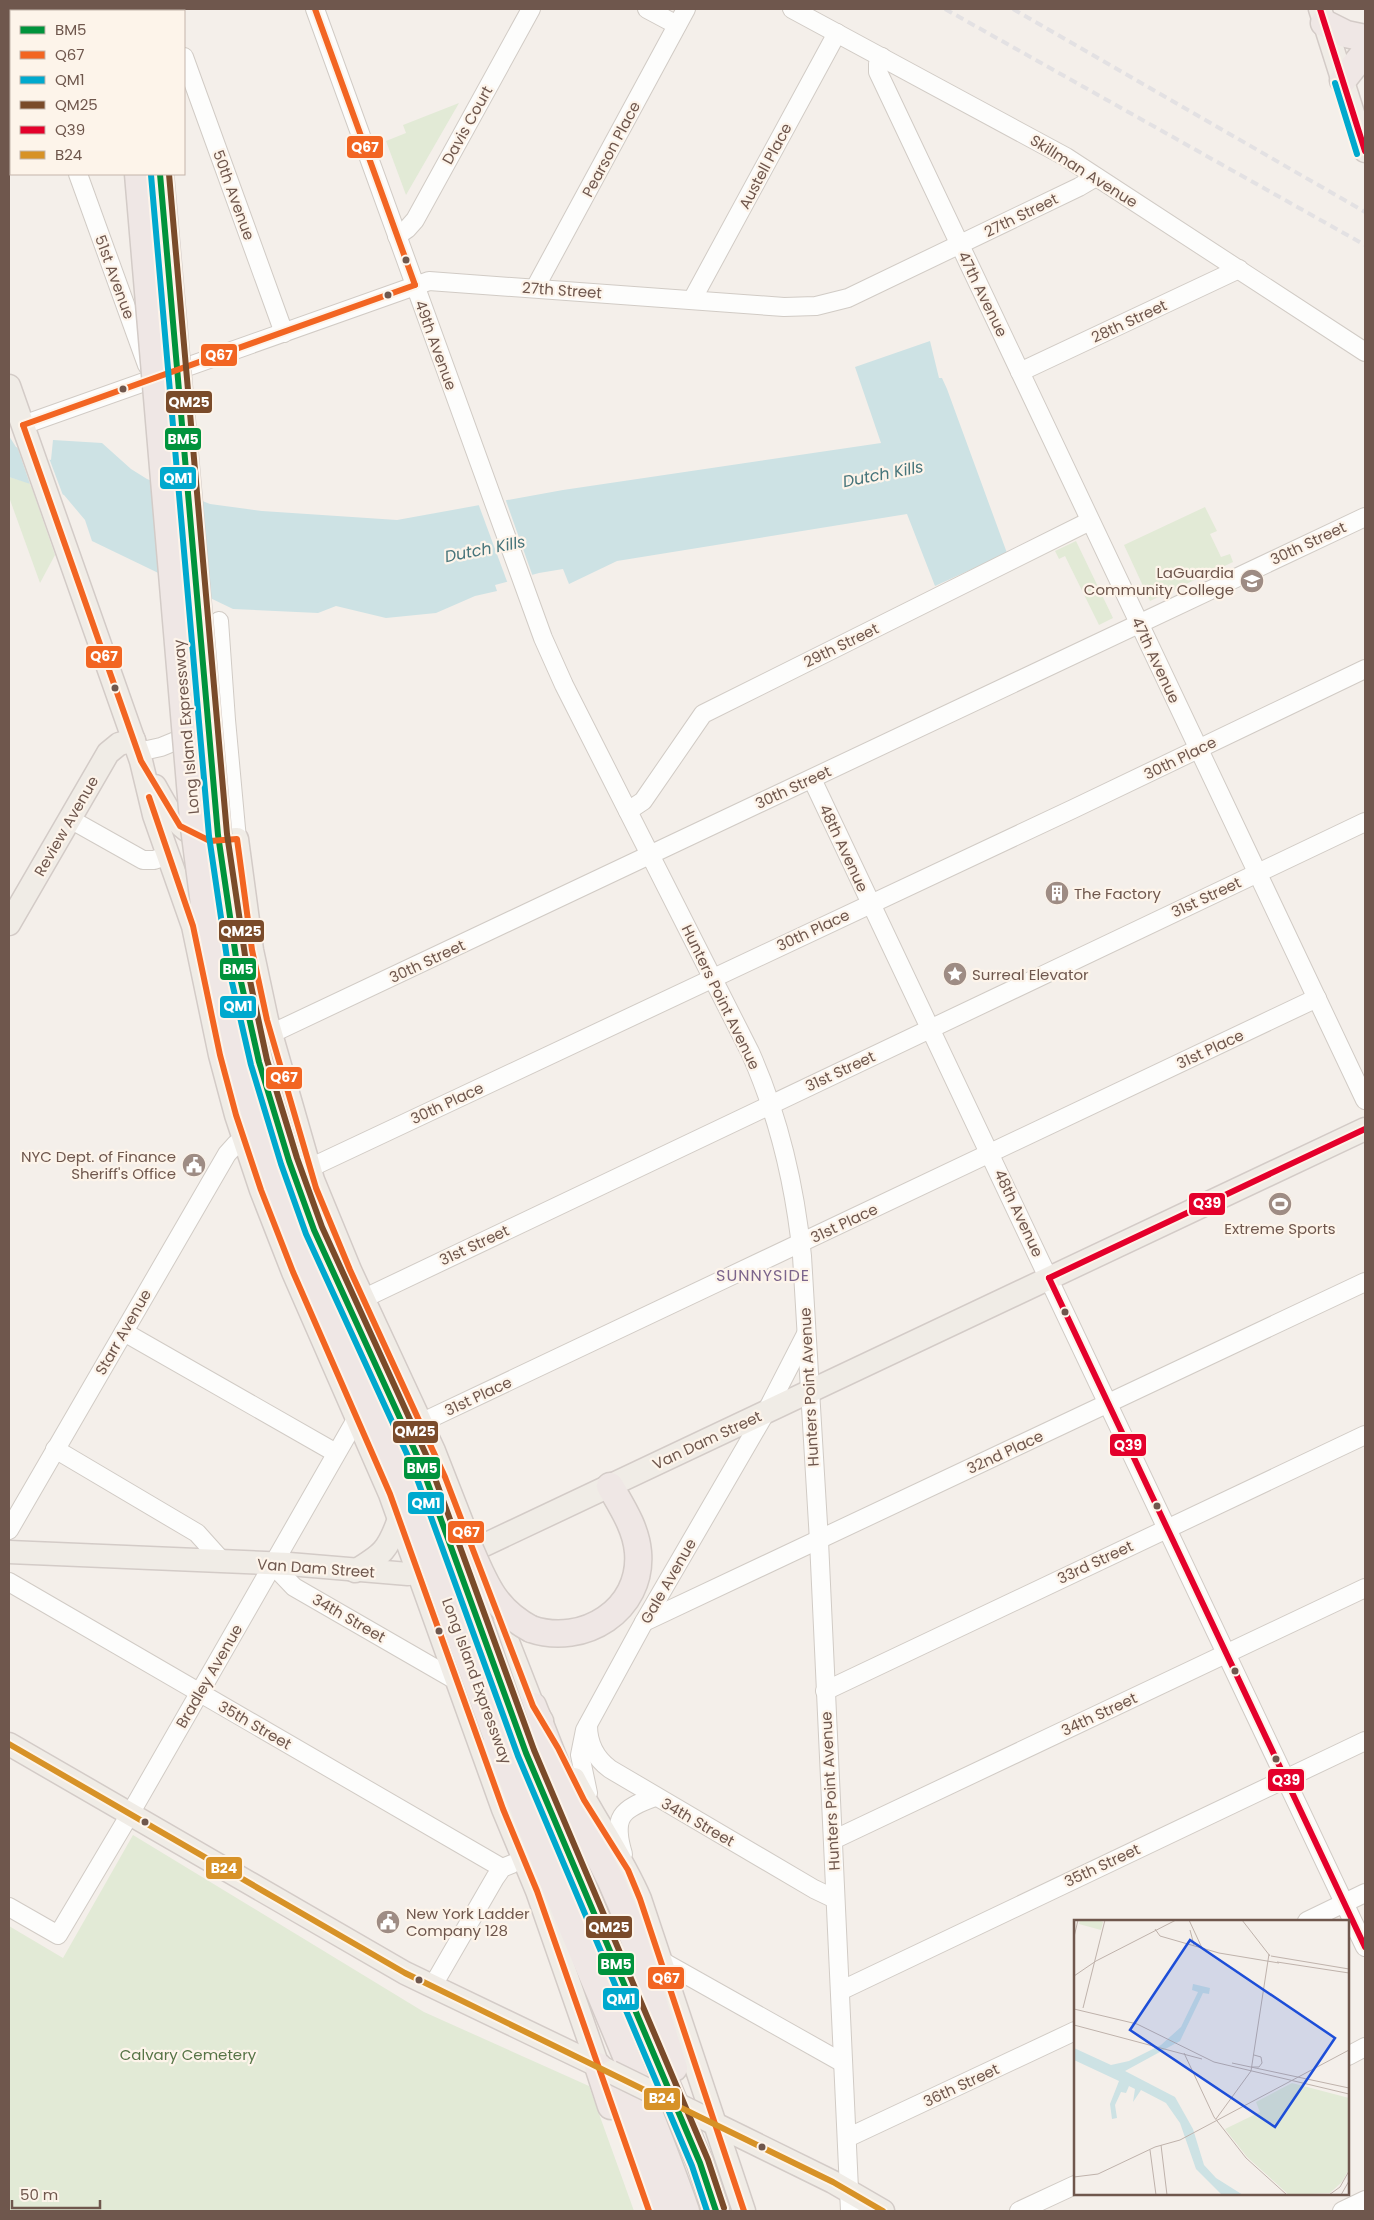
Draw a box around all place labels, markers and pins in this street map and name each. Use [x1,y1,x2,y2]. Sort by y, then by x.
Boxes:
unlabelled marker [401,255,411,265]
unlabelled marker [383,290,393,300]
unlabelled marker [118,384,128,394]
place label: LaGuardia Community College [1084,562,1234,600]
school or university icon: LaGuardia Community College [1239,568,1265,594]
unlabelled marker [110,683,120,693]
building icon: The Factory [1044,880,1070,906]
place label: The Factory [1074,883,1161,904]
place icon: Surreal Elevator [942,961,968,987]
place label: Surreal Elevator [972,964,1089,985]
place label: NYC Dept. of Finance Sheriff's Office [21,1146,176,1184]
public building icon: NYC Dept. of Finance Sheriff's Office [181,1152,207,1178]
sports icon: Extreme Sports [1267,1191,1293,1217]
place label: Extreme Sports [1224,1218,1336,1239]
unlabelled marker [1060,1307,1070,1317]
unlabelled marker [1152,1501,1162,1511]
unlabelled marker [434,1626,444,1636]
unlabelled marker [1230,1666,1240,1676]
unlabelled marker [1271,1754,1281,1764]
unlabelled marker [140,1817,150,1827]
place label: New York Ladder Company 128 [406,1903,530,1941]
public building icon: New York Ladder Company 128 [375,1909,401,1935]
unlabelled marker [414,1975,424,1985]
unlabelled marker [757,2142,767,2152]

